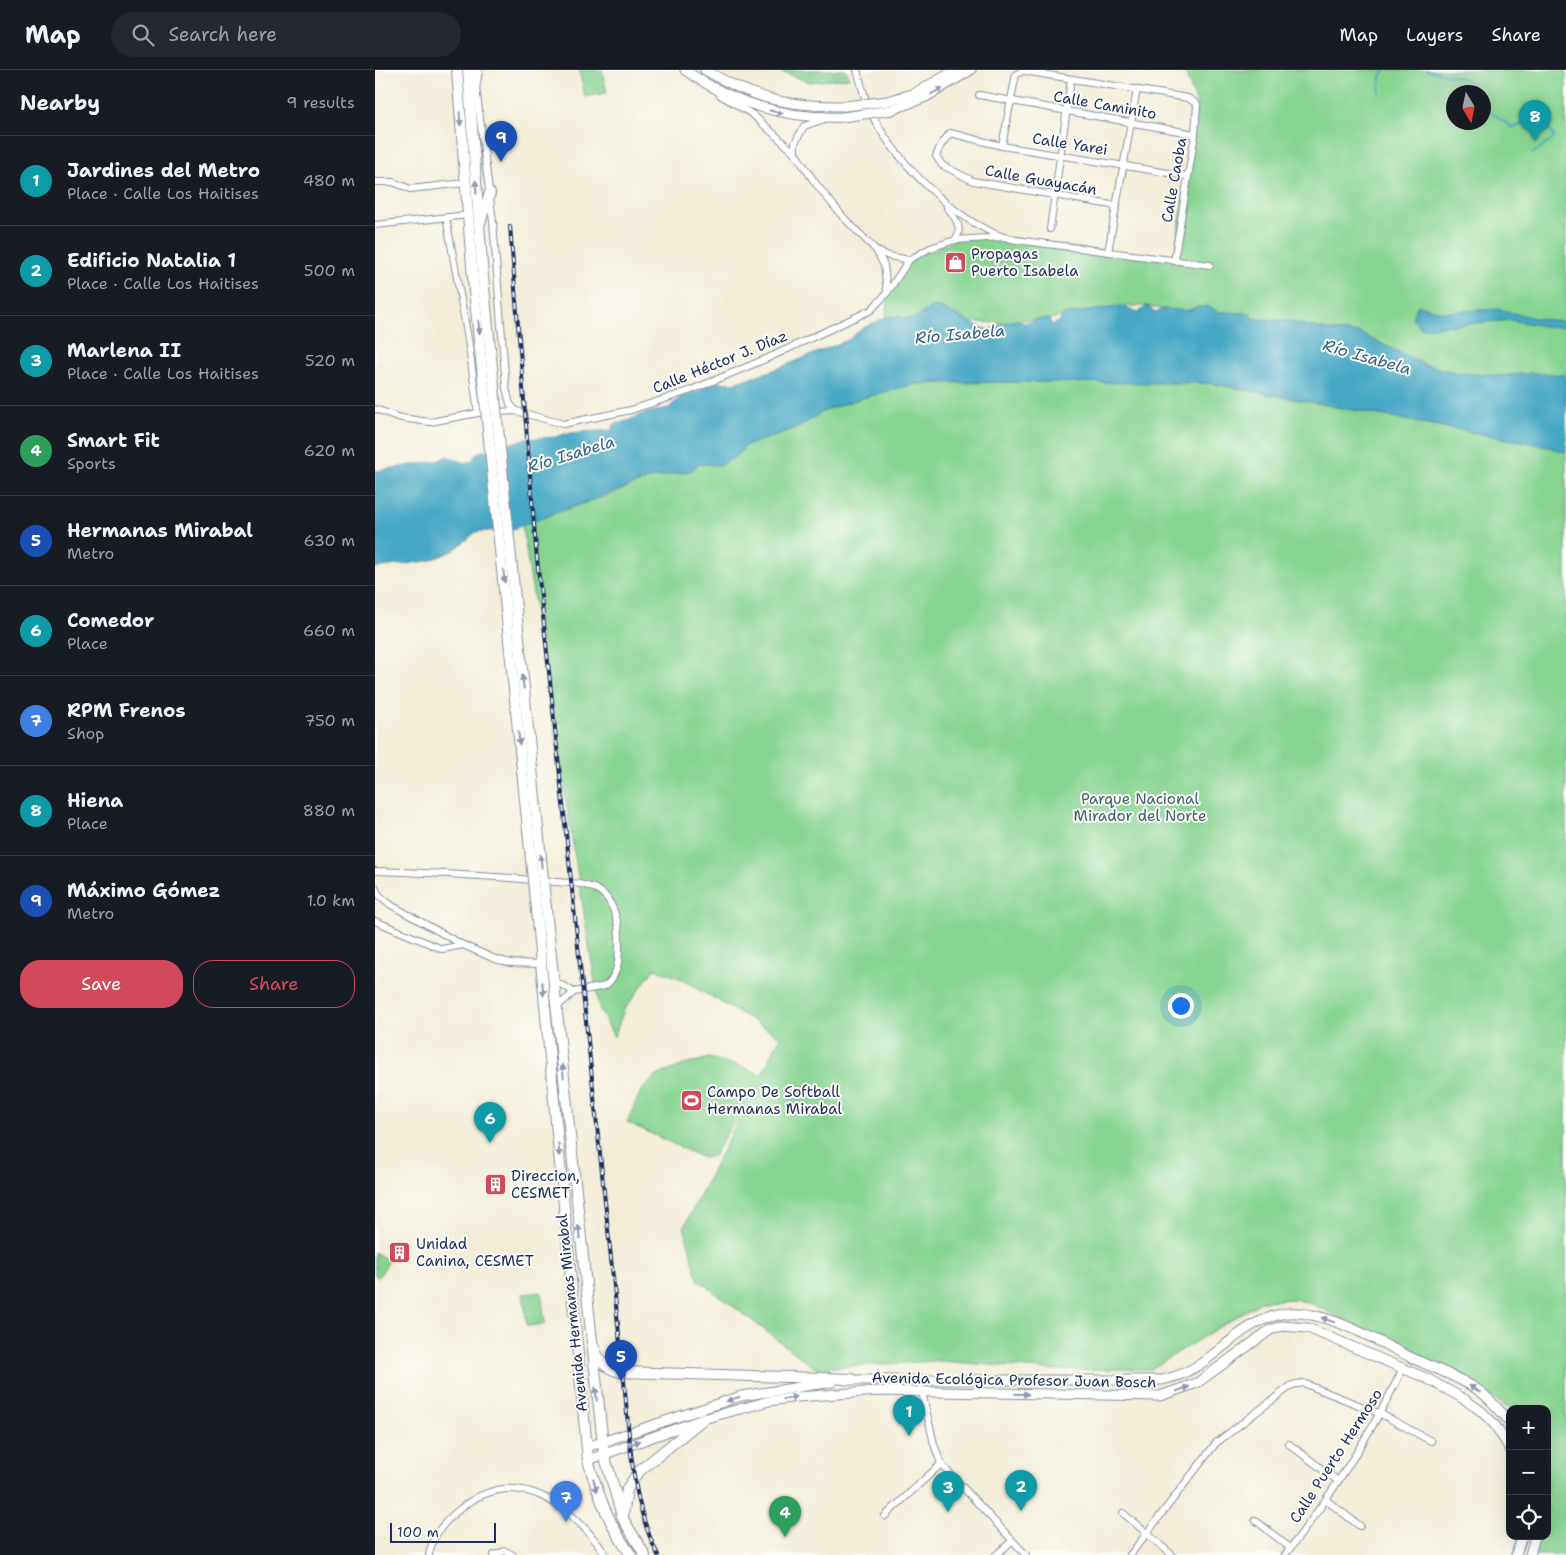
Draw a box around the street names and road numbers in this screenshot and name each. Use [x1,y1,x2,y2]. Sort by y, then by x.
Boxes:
street label: Calle Caminito [1052,86,1158,124]
street label: Calle Yarei [1031,128,1109,160]
street label: Calle Caoba [1157,135,1191,224]
street label: Calle Guayacán [983,160,1099,200]
street label: Calle Héctor J. Díaz [650,326,790,398]
street label: Avenida Hermanas Mirabal [552,1213,592,1413]
street label: Avenida Ecológica Profesor Juan Bosch [871,1368,1157,1392]
street label: Calle Puerto Hermoso [1285,1385,1387,1527]

